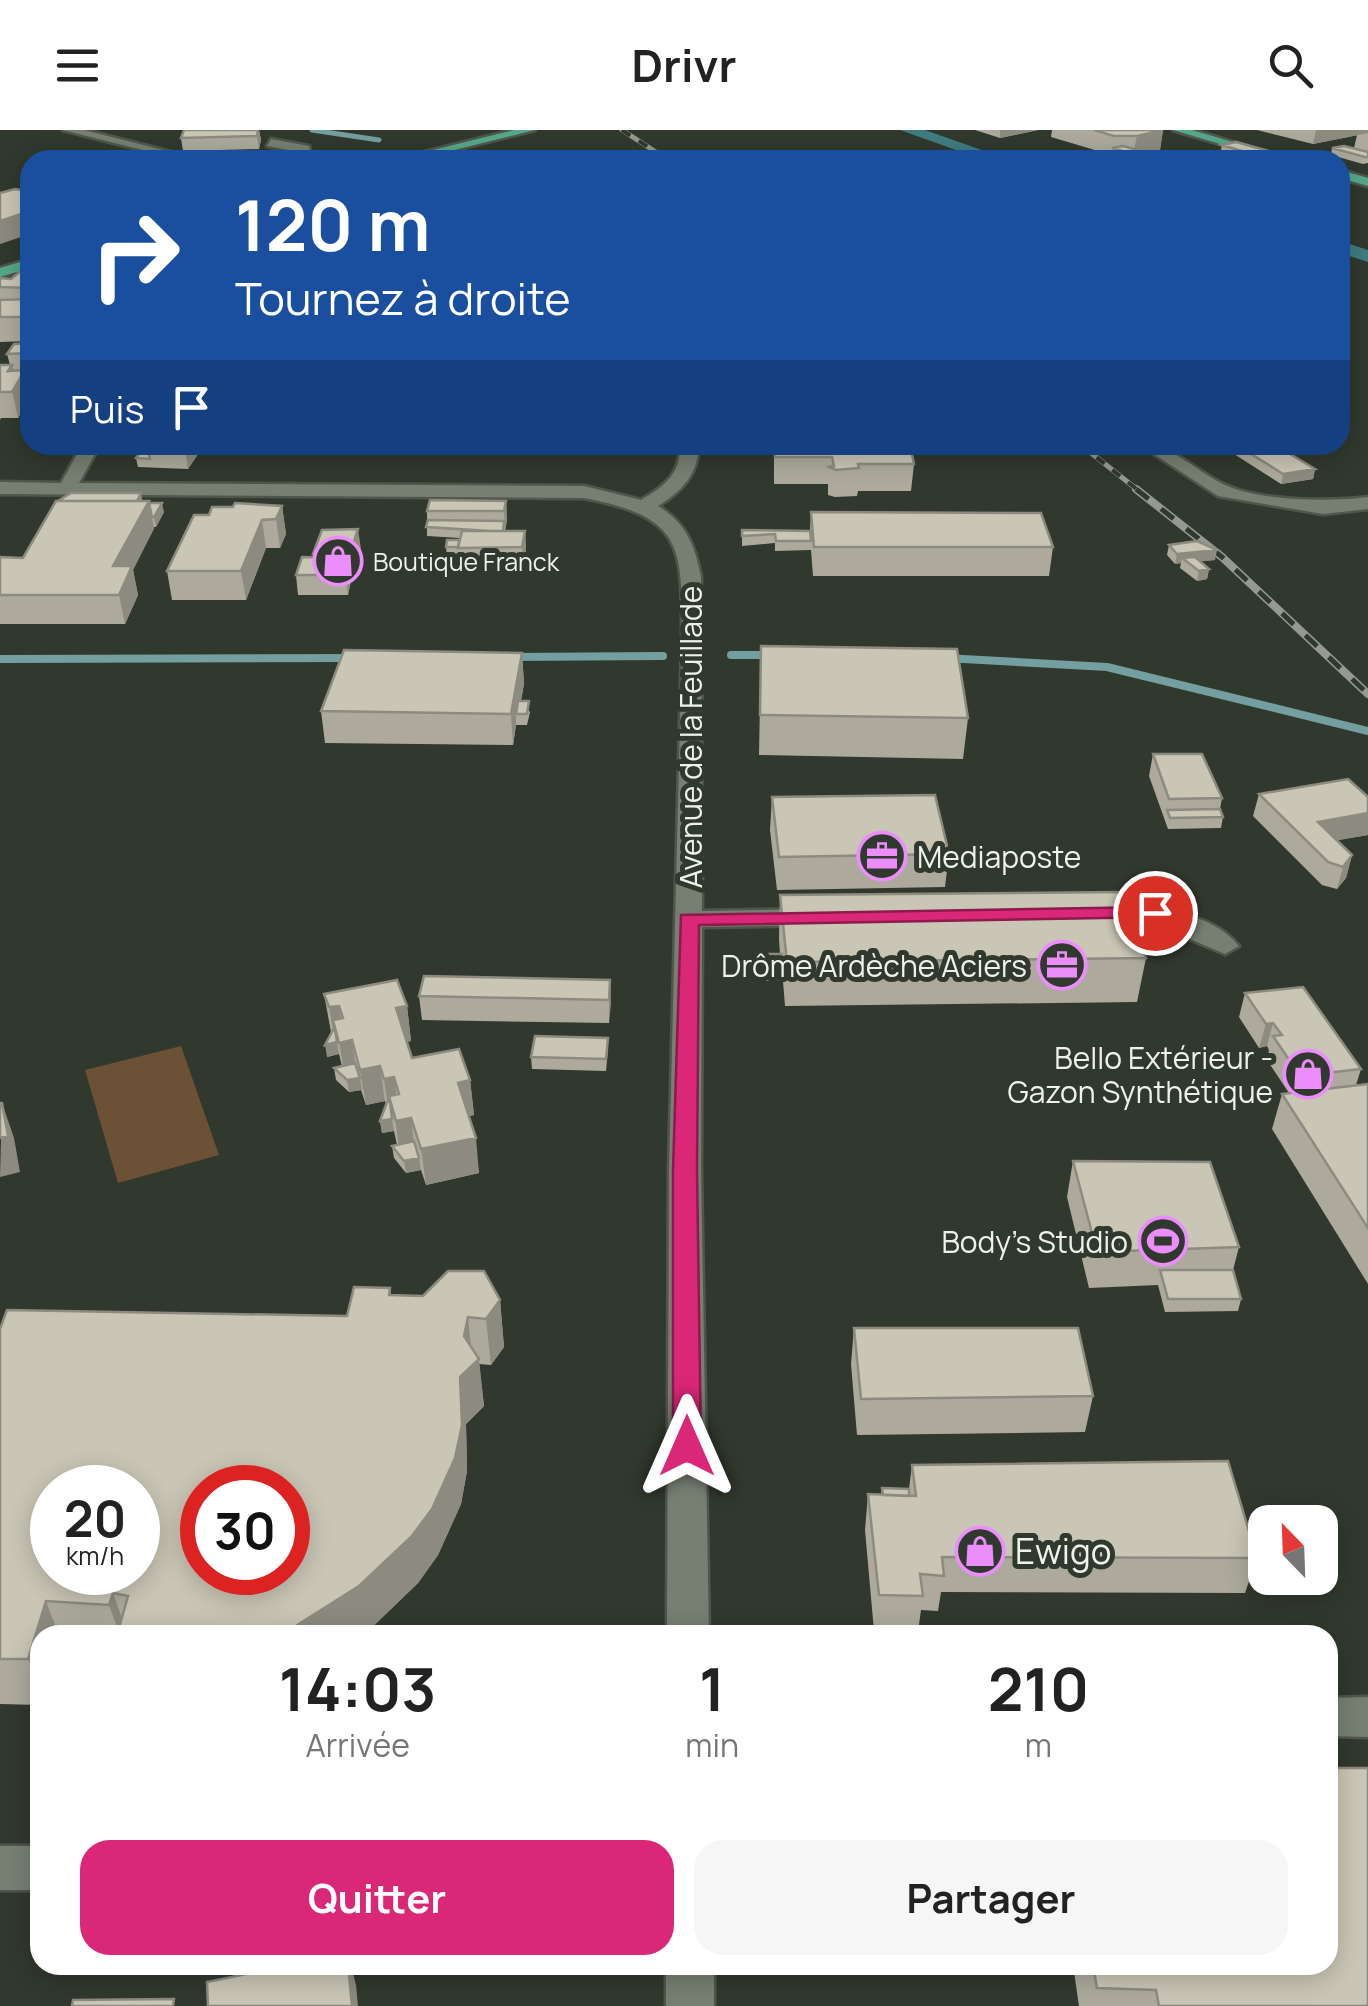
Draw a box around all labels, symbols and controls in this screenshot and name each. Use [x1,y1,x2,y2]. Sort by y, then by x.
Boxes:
text: Drivr [632,34,736,96]
icon: menu [50,38,105,93]
icon: search [1263,38,1318,93]
text: 120 m [235,176,430,272]
icon: right [70,190,200,320]
text: Tournez à droite [235,267,571,329]
icon: arrive [164,380,219,435]
text: Puis [70,382,144,434]
shop icon: Boutique Franck [312,535,364,587]
place label: Boutique Franck [373,544,560,579]
street label: Avenue de la Feuillade [670,586,711,888]
office icon: Mediaposte [856,830,908,882]
place label: Mediaposte [917,836,1081,877]
pin [1113,871,1198,956]
icon: arrive [1128,886,1183,941]
office icon: Drôme Ardèche Aciers [1036,939,1088,991]
place label: Drôme Ardèche Aciers [721,945,1027,986]
place label: Bello Extérieur - Gazon Synthétique [1008,1037,1273,1112]
shop icon: Bello Extérieur - Gazon Synthétique [1282,1048,1334,1100]
sports icon: Body's Studio [1137,1215,1189,1267]
place label: Body's Studio [941,1221,1128,1262]
position arrow [635,1394,739,1498]
speed limit sign: 30 [180,1465,310,1595]
text: 20 [64,1484,126,1552]
north arrow [1248,1505,1338,1595]
map controls [1248,1505,1338,1595]
shop icon: Ewigo [954,1525,1006,1577]
place label: Ewigo [1015,1527,1111,1575]
text: km/h [66,1538,124,1573]
text: 14:03 [279,1647,437,1729]
text: 1 [699,1647,725,1729]
text: 210 [988,1647,1089,1729]
text: Arrivée [305,1723,410,1767]
text: min [685,1723,739,1767]
text: m [1025,1723,1052,1767]
button: Quitter [80,1840,674,1955]
button: Partager [694,1840,1288,1955]

